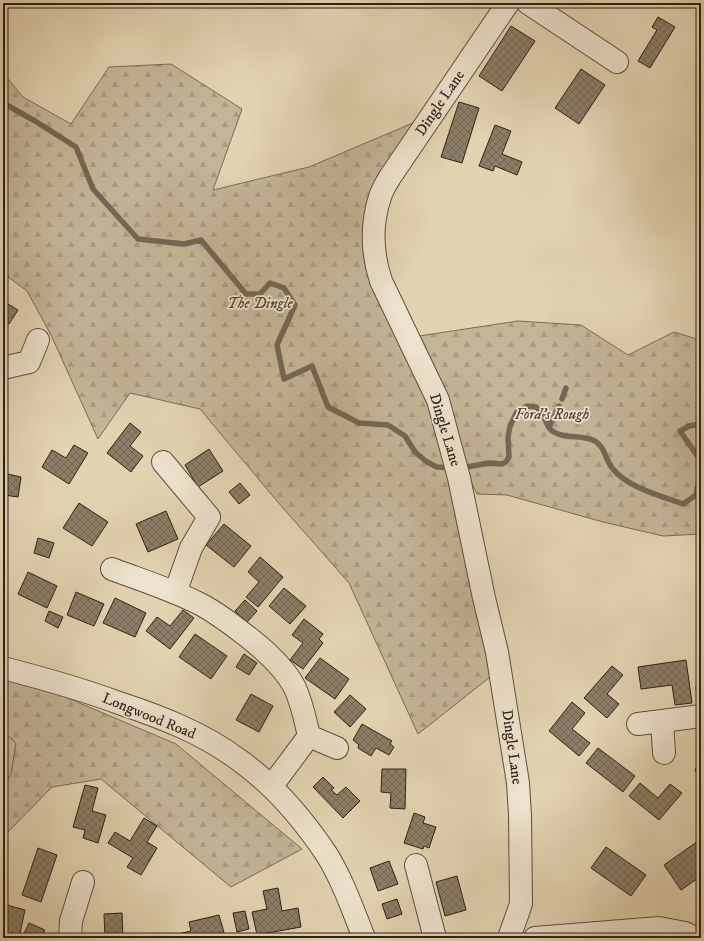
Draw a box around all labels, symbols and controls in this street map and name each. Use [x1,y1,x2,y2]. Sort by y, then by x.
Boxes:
street label: Dingle Lane [411,66,469,140]
park label: The Dingle [227,294,294,313]
street label: Dingle Lane [425,391,465,469]
park label: Ford's Rough [515,405,590,424]
street label: Longwood Road [99,689,199,744]
street label: Dingle Lane [497,708,527,786]

